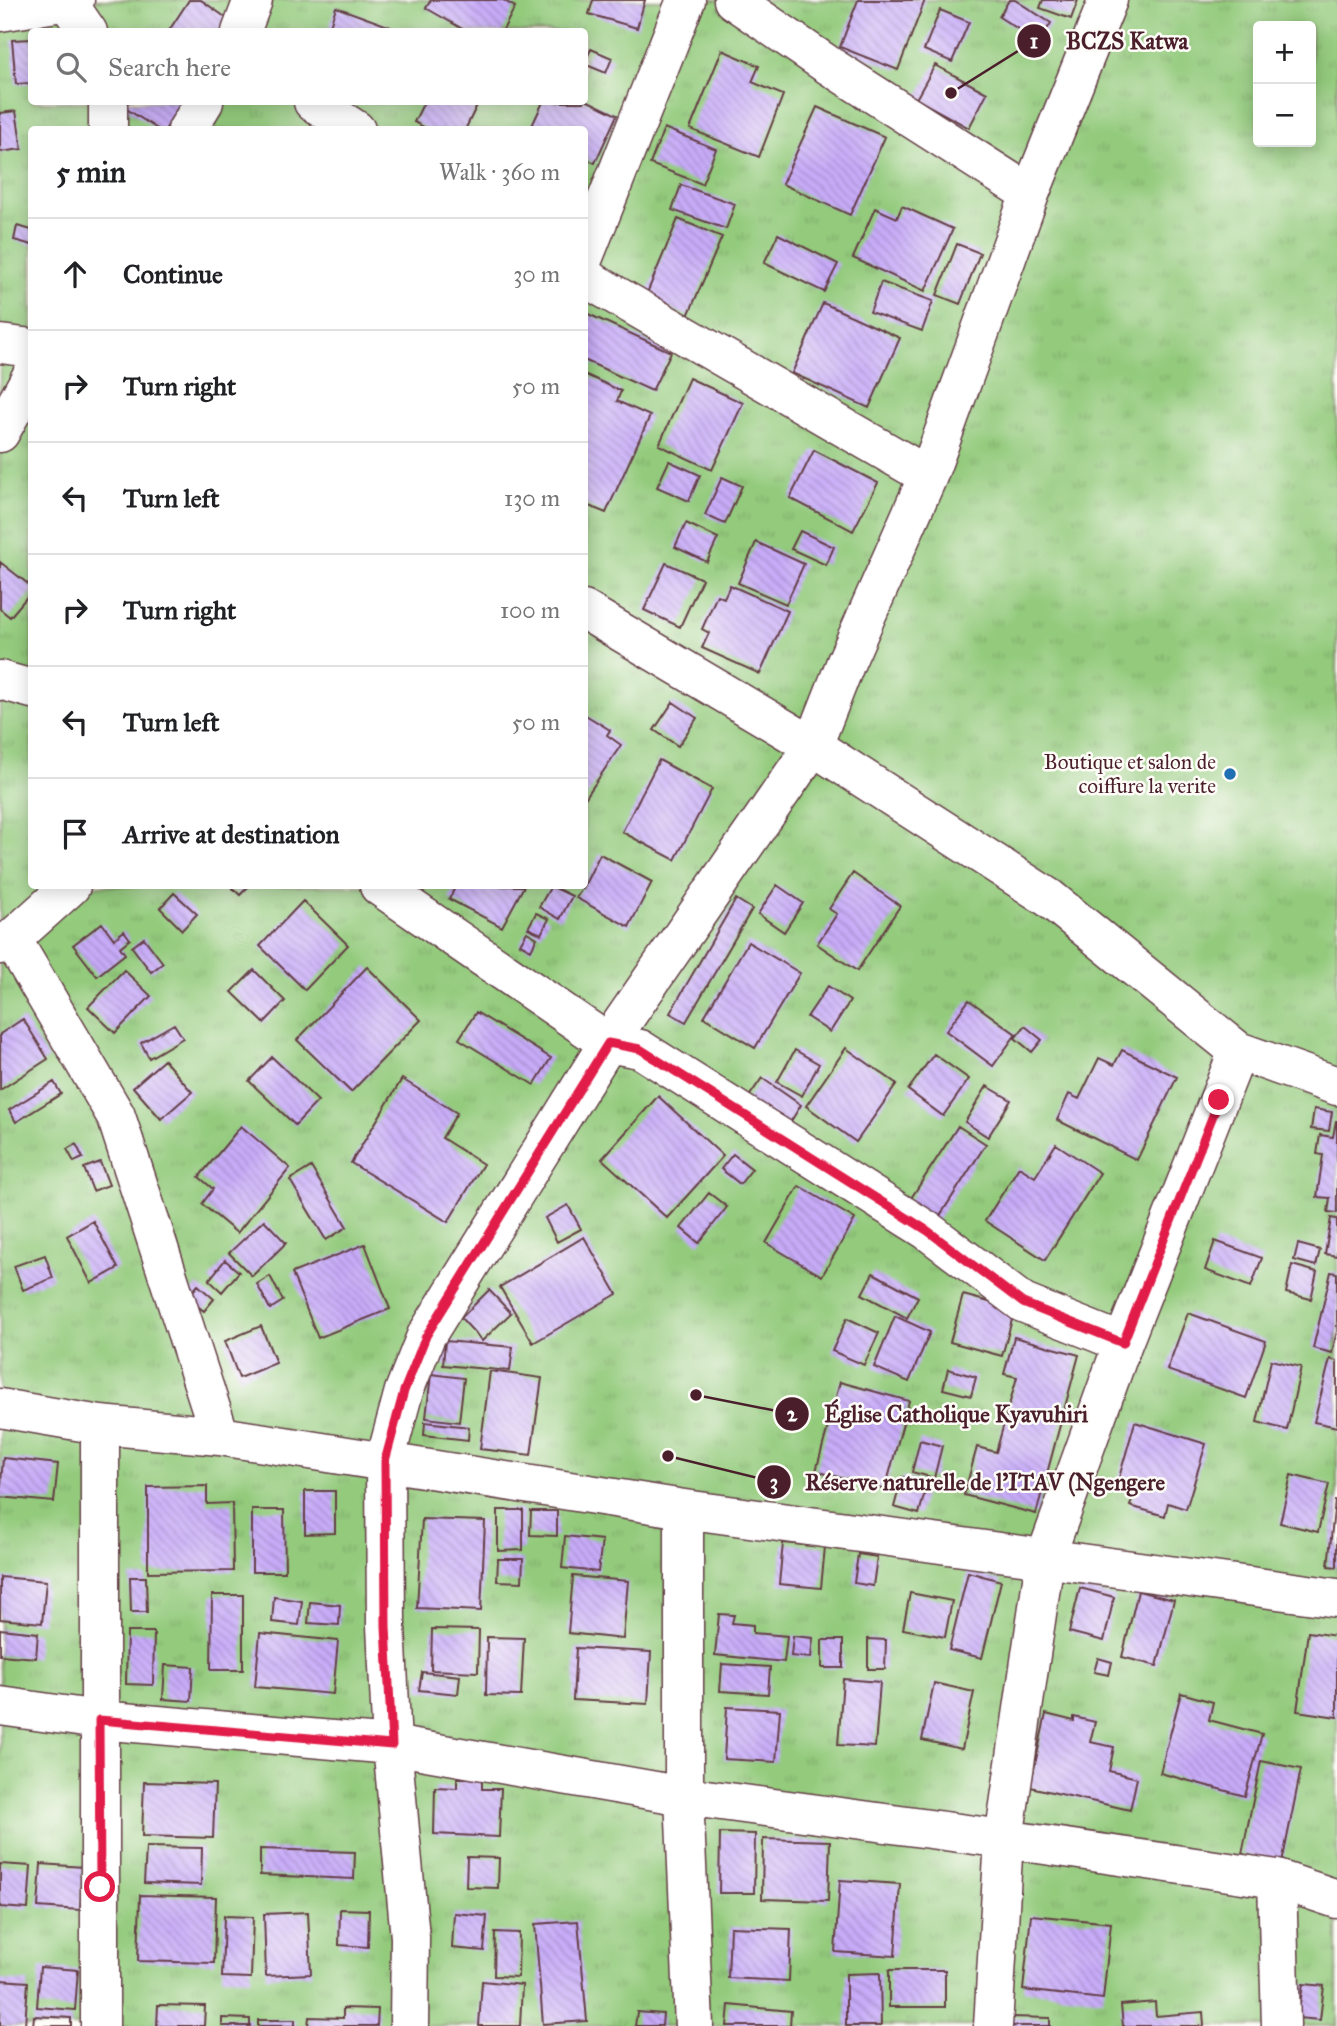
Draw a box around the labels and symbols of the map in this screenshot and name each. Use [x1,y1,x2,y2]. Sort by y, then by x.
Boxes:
callout: BCZS Katwa [1017,19,1202,63]
text: BCZS Katwa [1066,27,1189,55]
text: 1 [1030,28,1038,54]
place label: Boutique et salon de coiffure la verite [1044,749,1216,799]
marker: Boutique et salon de coiffure la verite [1222,766,1238,782]
route end [1203,1084,1234,1115]
callout: Église Catholique Kyavuhiri [775,1392,1102,1436]
text: Église Catholique Kyavuhiri [824,1398,1089,1429]
text: 2 [787,1401,798,1427]
callout: Réserve naturelle de l'ITAV (Ngengere [756,1460,1179,1504]
text: Réserve naturelle de l'ITAV (Ngengere [805,1468,1165,1497]
text: 3 [770,1469,778,1495]
route start [84,1871,115,1902]

